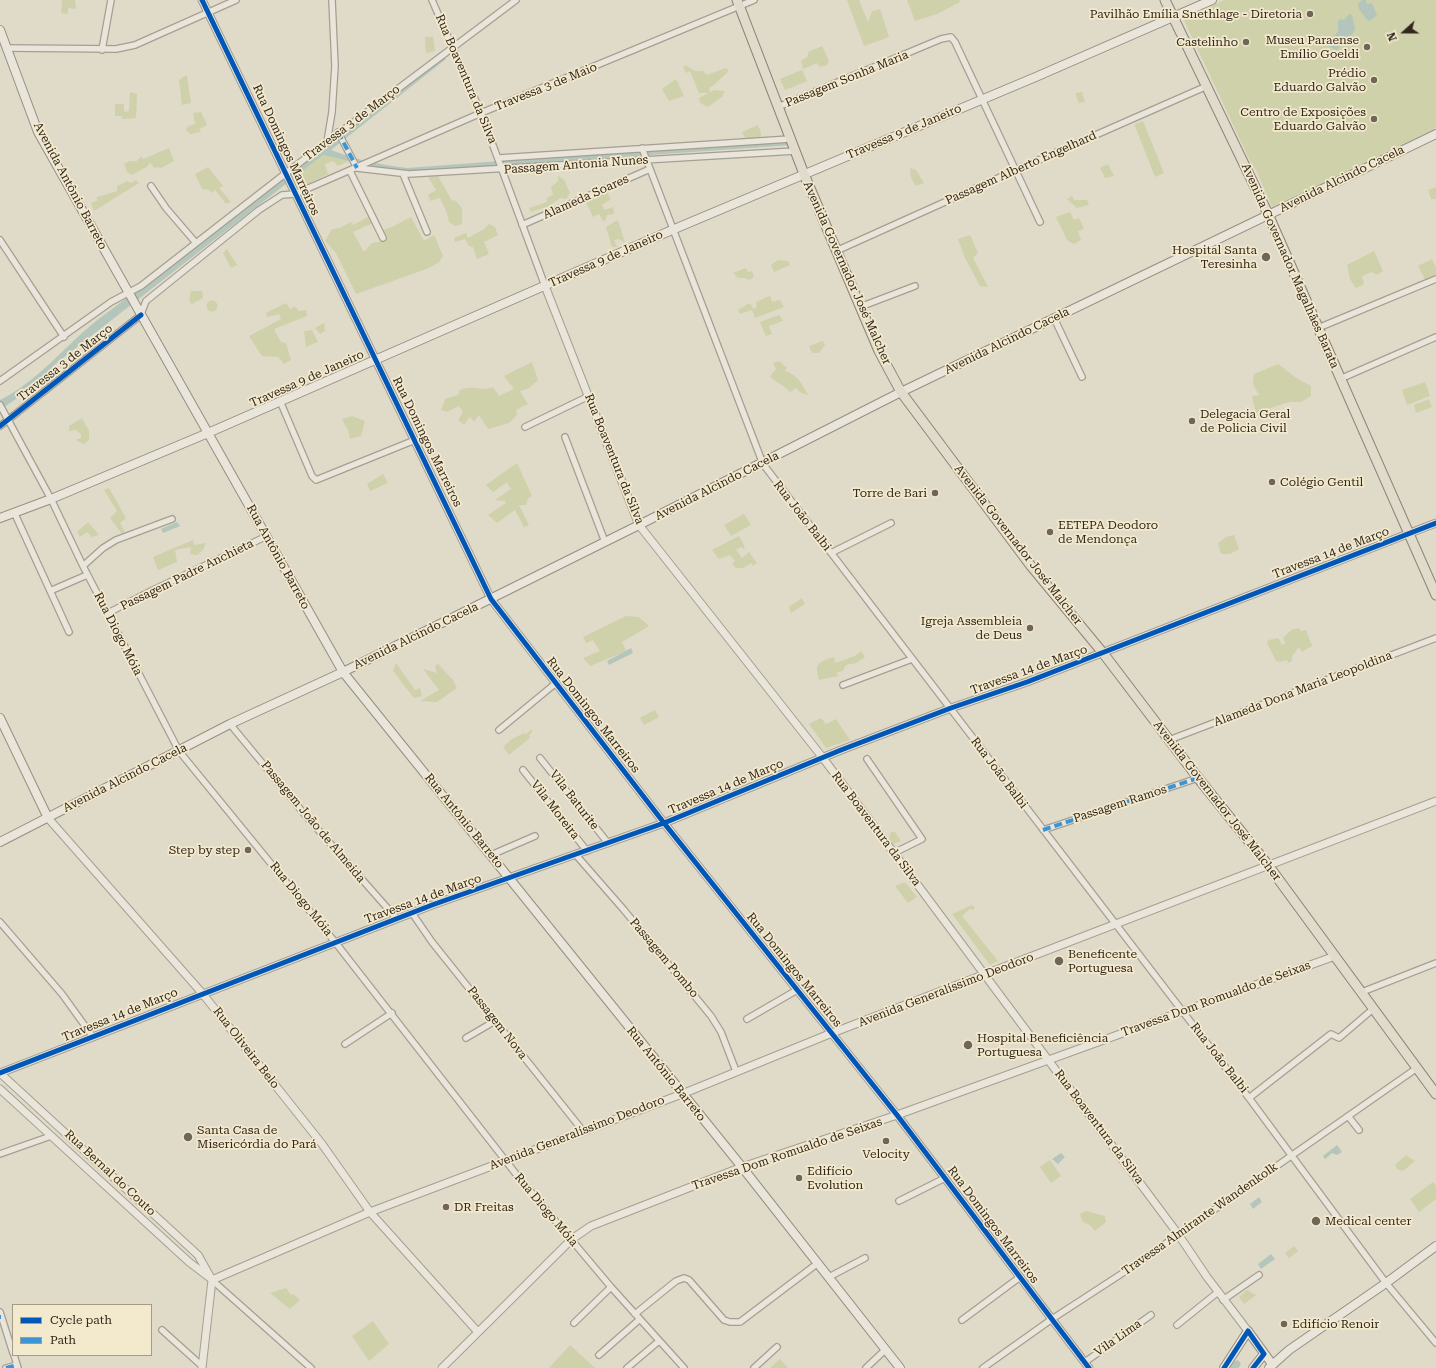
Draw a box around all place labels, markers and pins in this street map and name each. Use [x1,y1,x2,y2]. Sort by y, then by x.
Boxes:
place label: Pavilhão Emília Snethlage - Diretoria [1090,7,1302,21]
marker: Pavilhão Emília Snethlage - Diretoria [1305,9,1315,19]
place label: Museu Paraense Emílio Goeldi [1266,33,1359,61]
place label: Castelinho [1176,35,1238,49]
marker: Castelinho [1241,37,1251,47]
marker: Museu Paraense Emílio Goeldi [1362,42,1372,52]
place label: Prédio Eduardo Galvão [1273,66,1366,94]
marker: Prédio Eduardo Galvão [1369,75,1379,85]
place label: Centro de Exposições Eduardo Galvão [1240,105,1366,133]
marker: Centro de Exposições Eduardo Galvão [1369,114,1379,124]
place label: Hospital Santa Teresinha [1172,243,1257,271]
marker: Hospital Santa Teresinha [1260,251,1272,263]
place label: Delegacia Geral de Policia Civil [1200,407,1290,435]
marker: Delegacia Geral de Policia Civil [1187,416,1197,426]
place label: Colégio Gentil [1280,475,1363,489]
marker: Colégio Gentil [1267,477,1277,487]
place label: Torre de Bari [852,486,927,500]
marker: Torre de Bari [930,488,940,498]
place label: EETEPA Deodoro de Mendonça [1058,518,1158,546]
marker: EETEPA Deodoro de Mendonça [1045,527,1055,537]
place label: Igreja Assembleia de Deus [921,614,1022,642]
marker: Igreja Assembleia de Deus [1025,623,1035,633]
place label: Step by step [169,843,240,857]
marker: Step by step [243,845,253,855]
place label: Beneficente Portuguesa [1068,947,1137,975]
marker: Beneficente Portuguesa [1053,955,1065,967]
place label: Hospital Beneficiência Portuguesa [977,1031,1108,1059]
marker: Hospital Beneficiência Portuguesa [962,1039,974,1051]
place label: Santa Casa de Misericórdia do Pará [197,1123,317,1151]
marker: Santa Casa de Misericórdia do Pará [182,1131,194,1143]
marker: Velocity [881,1136,891,1146]
place label: Velocity [862,1147,910,1161]
place label: Edifício Evolution [807,1164,863,1192]
marker: Edifício Evolution [794,1173,804,1183]
place label: DR Freitas [454,1200,514,1214]
marker: DR Freitas [441,1202,451,1212]
place label: Medical center [1325,1214,1411,1228]
marker: Medical center [1310,1215,1322,1227]
place label: Edifício Renoir [1292,1317,1379,1331]
marker: Edifício Renoir [1279,1319,1289,1329]

